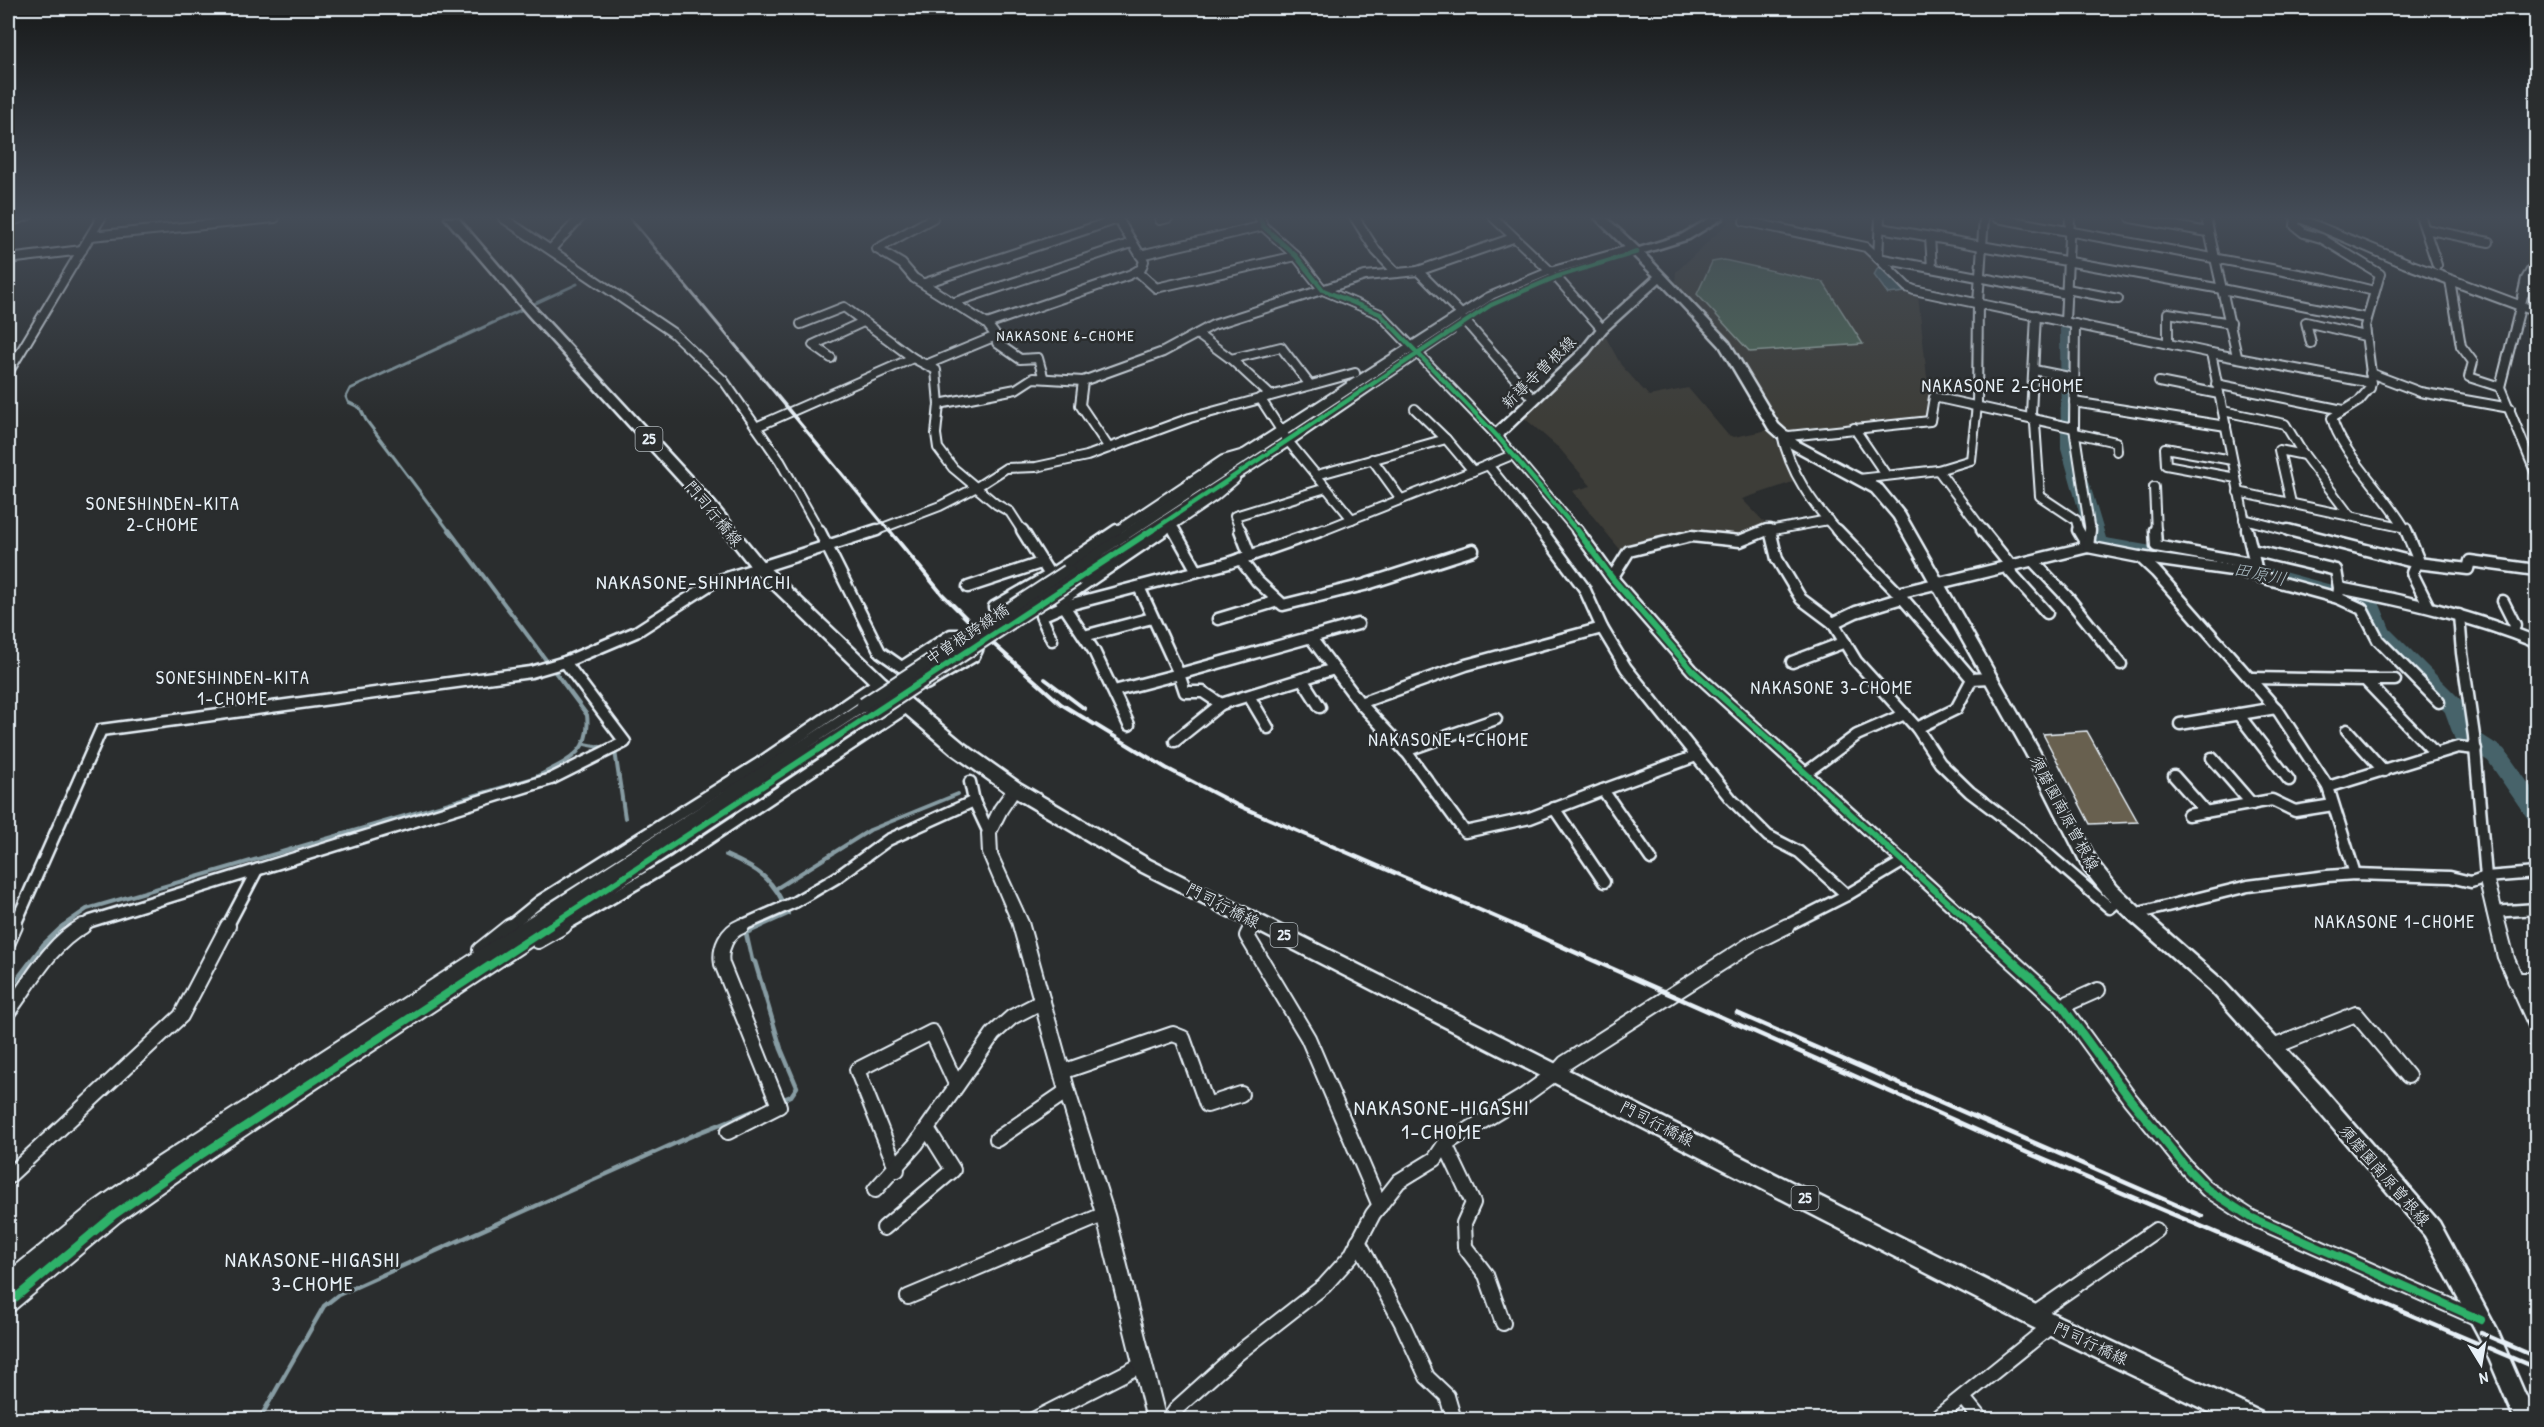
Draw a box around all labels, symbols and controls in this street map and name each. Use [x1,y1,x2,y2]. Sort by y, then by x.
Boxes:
district label: NAKASONE 6-CHOME [997,325,1135,346]
street label: 新導寺曽根線 [1496,331,1580,413]
district label: NAKASONE 2-CHOME [1921,373,2085,398]
road number: 25 [636,427,662,451]
street label: 門司行橋線 [680,475,748,551]
district label: SONESHINDEN-KITA 2-CHOME [86,491,240,537]
water label: 田原川 [2231,556,2289,591]
district label: NAKASONE-SHINMACHI [596,568,792,595]
street label: 中曽根跨線橋 [921,598,1013,670]
district label: SONESHINDEN-KITA 1-CHOME [156,665,310,711]
district label: NAKASONE 3-CHOME [1751,675,1913,700]
district label: NAKASONE 4-CHOME [1368,727,1530,752]
street label: 須磨園南原曽根線 [2025,751,2105,875]
street label: 門司行橋線 [1182,877,1264,933]
district label: NAKASONE 1-CHOME [2314,909,2476,934]
road number: 25 [1270,923,1298,947]
district label: NAKASONE-HIGASHI 1-CHOME [1354,1093,1530,1146]
street label: 門司行橋線 [1616,1095,1698,1151]
street label: 須磨園南原曽根線 [2335,1119,2435,1231]
road number: 25 [1792,1186,1818,1210]
district label: NAKASONE-HIGASHI 3-CHOME [225,1245,401,1298]
street label: 門司行橋線 [2050,1316,2132,1370]
north arrow [2451,1334,2511,1394]
text: N [2477,1367,2490,1390]

